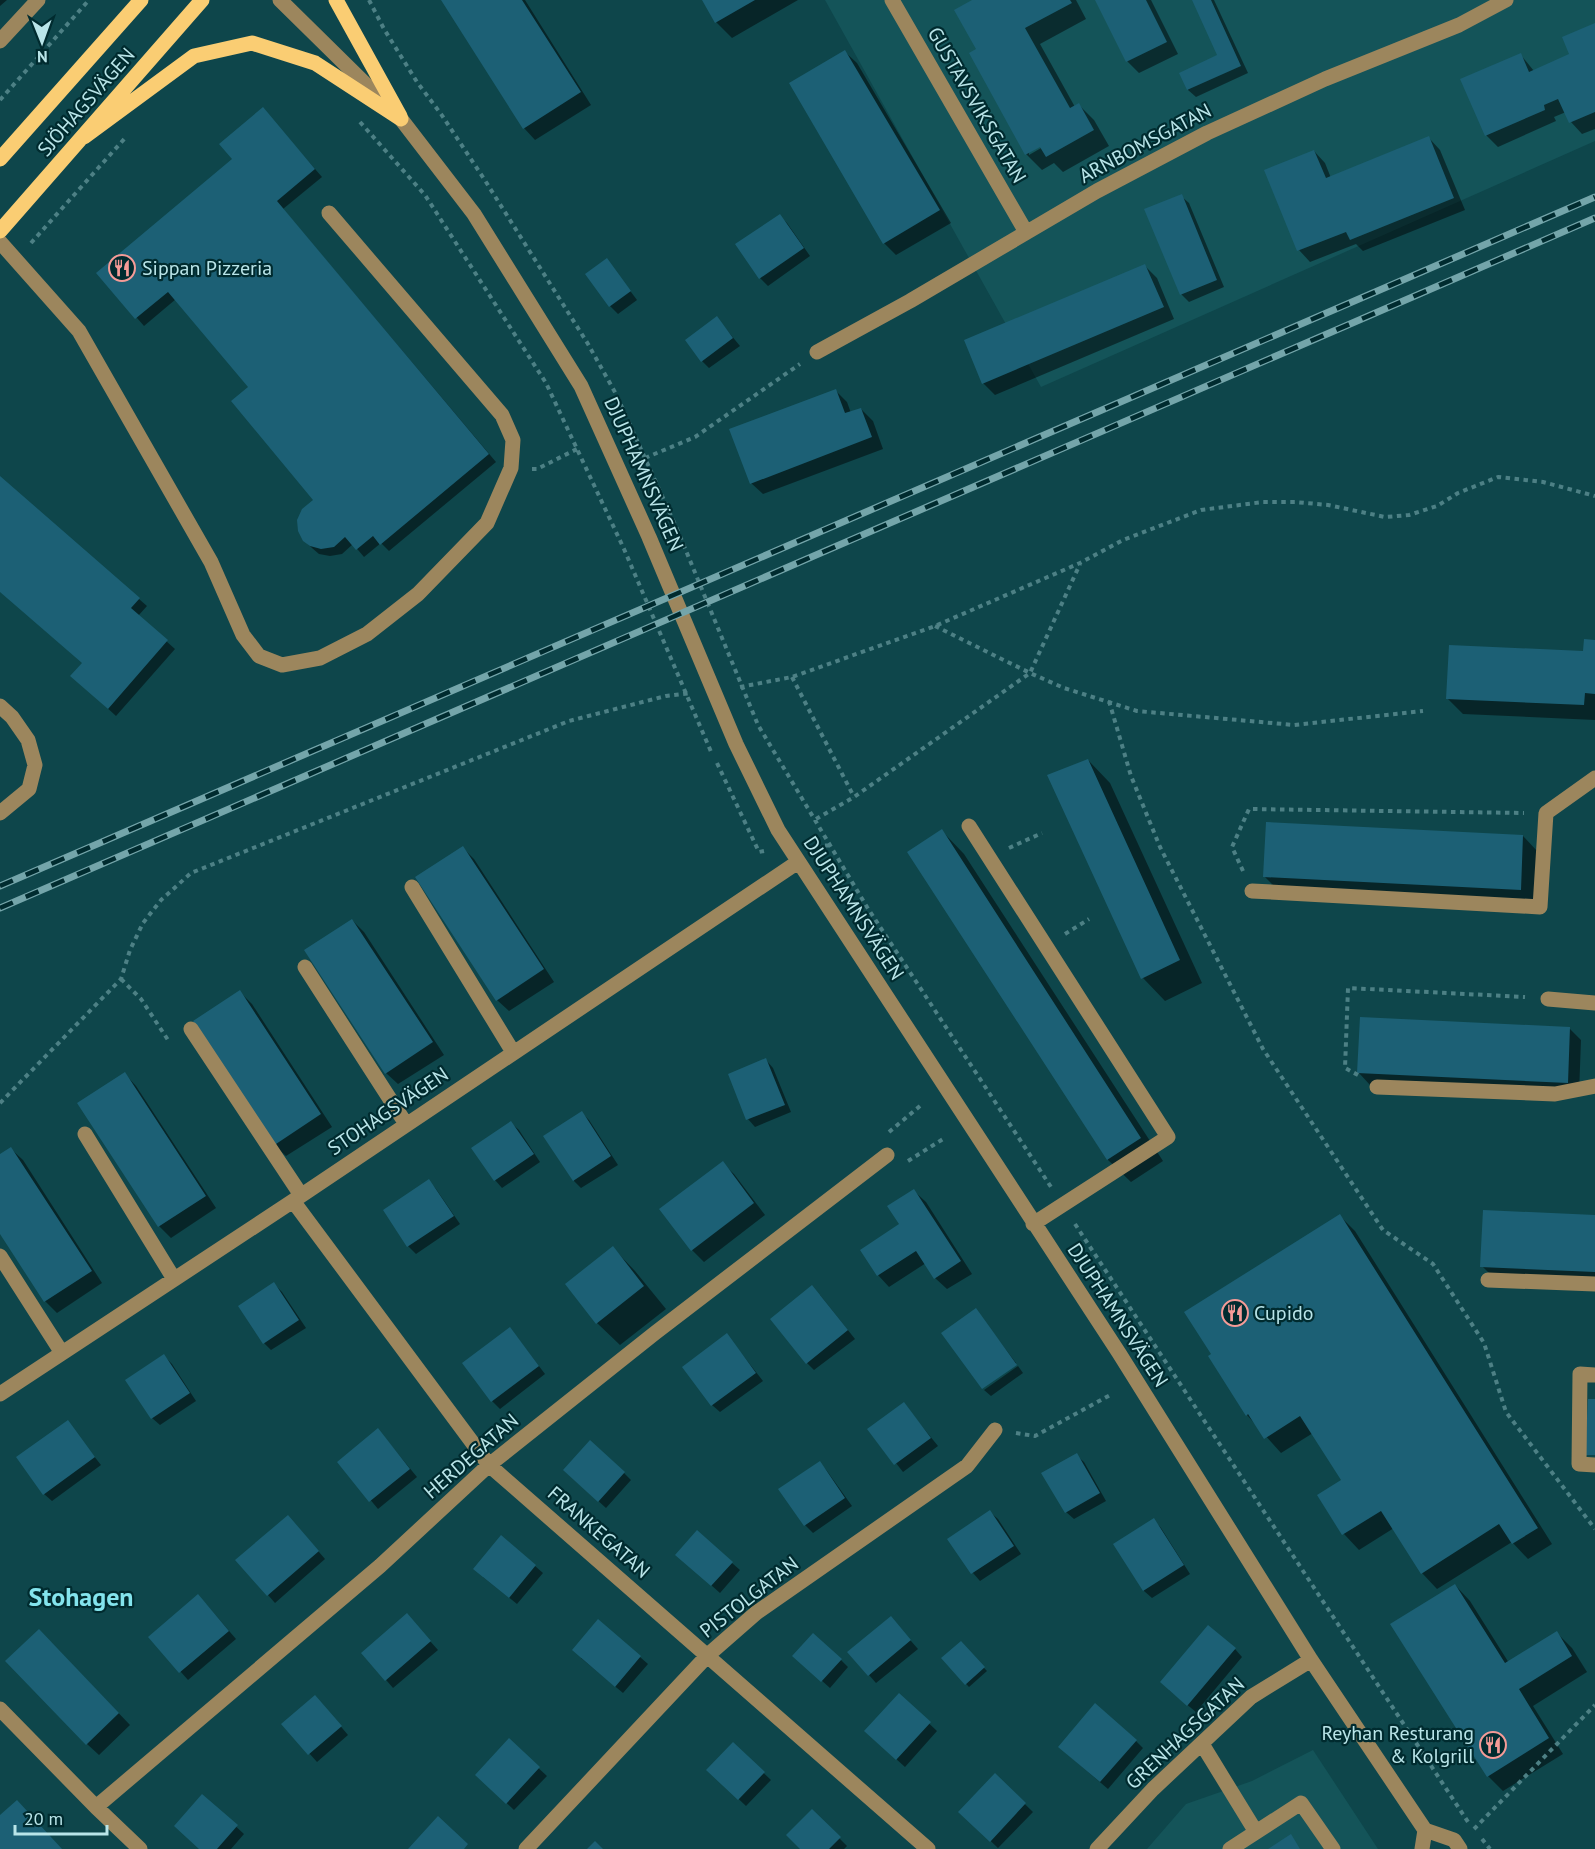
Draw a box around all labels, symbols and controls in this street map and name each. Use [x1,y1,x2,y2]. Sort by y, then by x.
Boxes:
north arrow [12,12,72,72]
street label: GUSTAVSVIKSGATAN [922,22,1032,188]
street label: SJÖHAGSVÄGEN [32,43,140,161]
street label: ARNBOMSGATAN [1074,97,1216,189]
restaurant icon: Sippan Pizzeria [107,253,137,283]
place label: Sippan Pizzeria [142,255,272,281]
street label: DJUPHAMNSVÄGEN [598,393,690,555]
street label: DJUPHAMNSVÄGEN [798,831,910,985]
street label: STOHAGSVÄGEN [323,1061,453,1161]
street label: DJUPHAMNSVÄGEN [1062,1238,1174,1392]
restaurant icon: Cupido [1220,1298,1250,1328]
place label: Cupido [1254,1300,1314,1326]
street label: HERDEGATAN [418,1408,524,1504]
street label: FRANKEGATAN [542,1480,656,1584]
street label: PISTOLGATAN [695,1550,803,1644]
district label: Stohagen [28,1580,134,1613]
street label: GRENHAGSGATAN [1120,1671,1250,1795]
place label: Reyhan Resturang & Kolgrill [1321,1720,1474,1769]
restaurant icon: Reyhan Resturang & Kolgrill [1478,1730,1508,1760]
scale bar [15,1798,106,1836]
text: 20 m [24,1807,63,1830]

